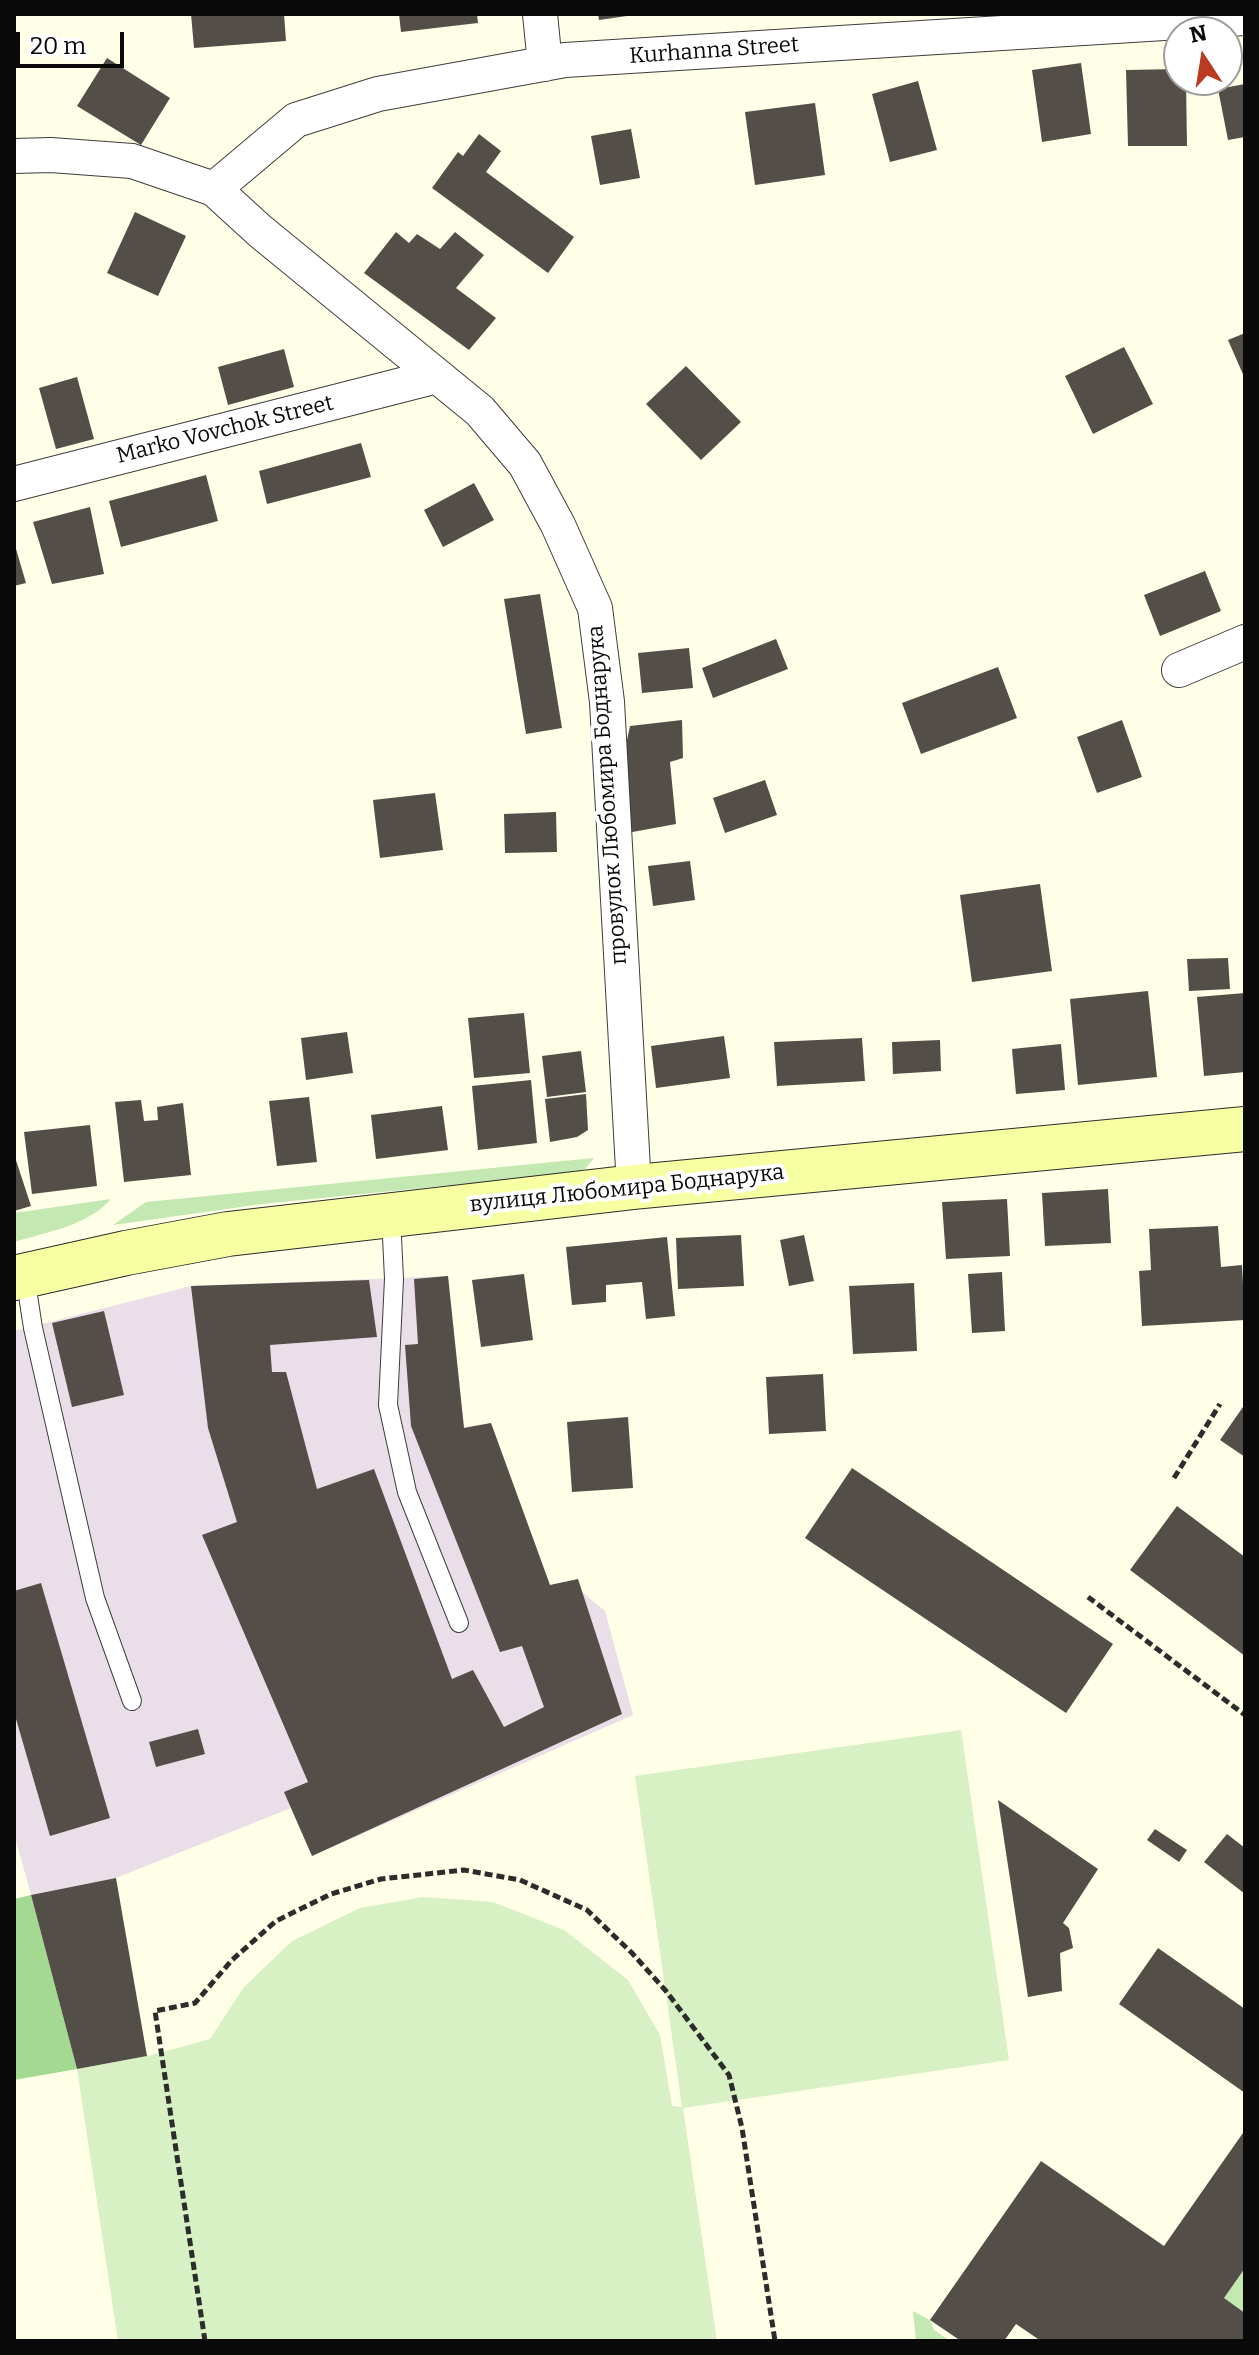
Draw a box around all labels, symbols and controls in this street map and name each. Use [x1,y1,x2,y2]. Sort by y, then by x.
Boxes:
scale bar [20,16,128,66]
north arrow [1163,16,1243,96]
text: N [1187,19,1209,49]
text: 20 m [30,32,86,60]
street label: Kurhanna Street [628,32,800,70]
street label: Marko Vovchok Street [114,390,336,470]
street label: провулок Любомира Боднарука [583,624,633,966]
street label: вулиця Любомира Боднарука [469,1159,785,1219]

